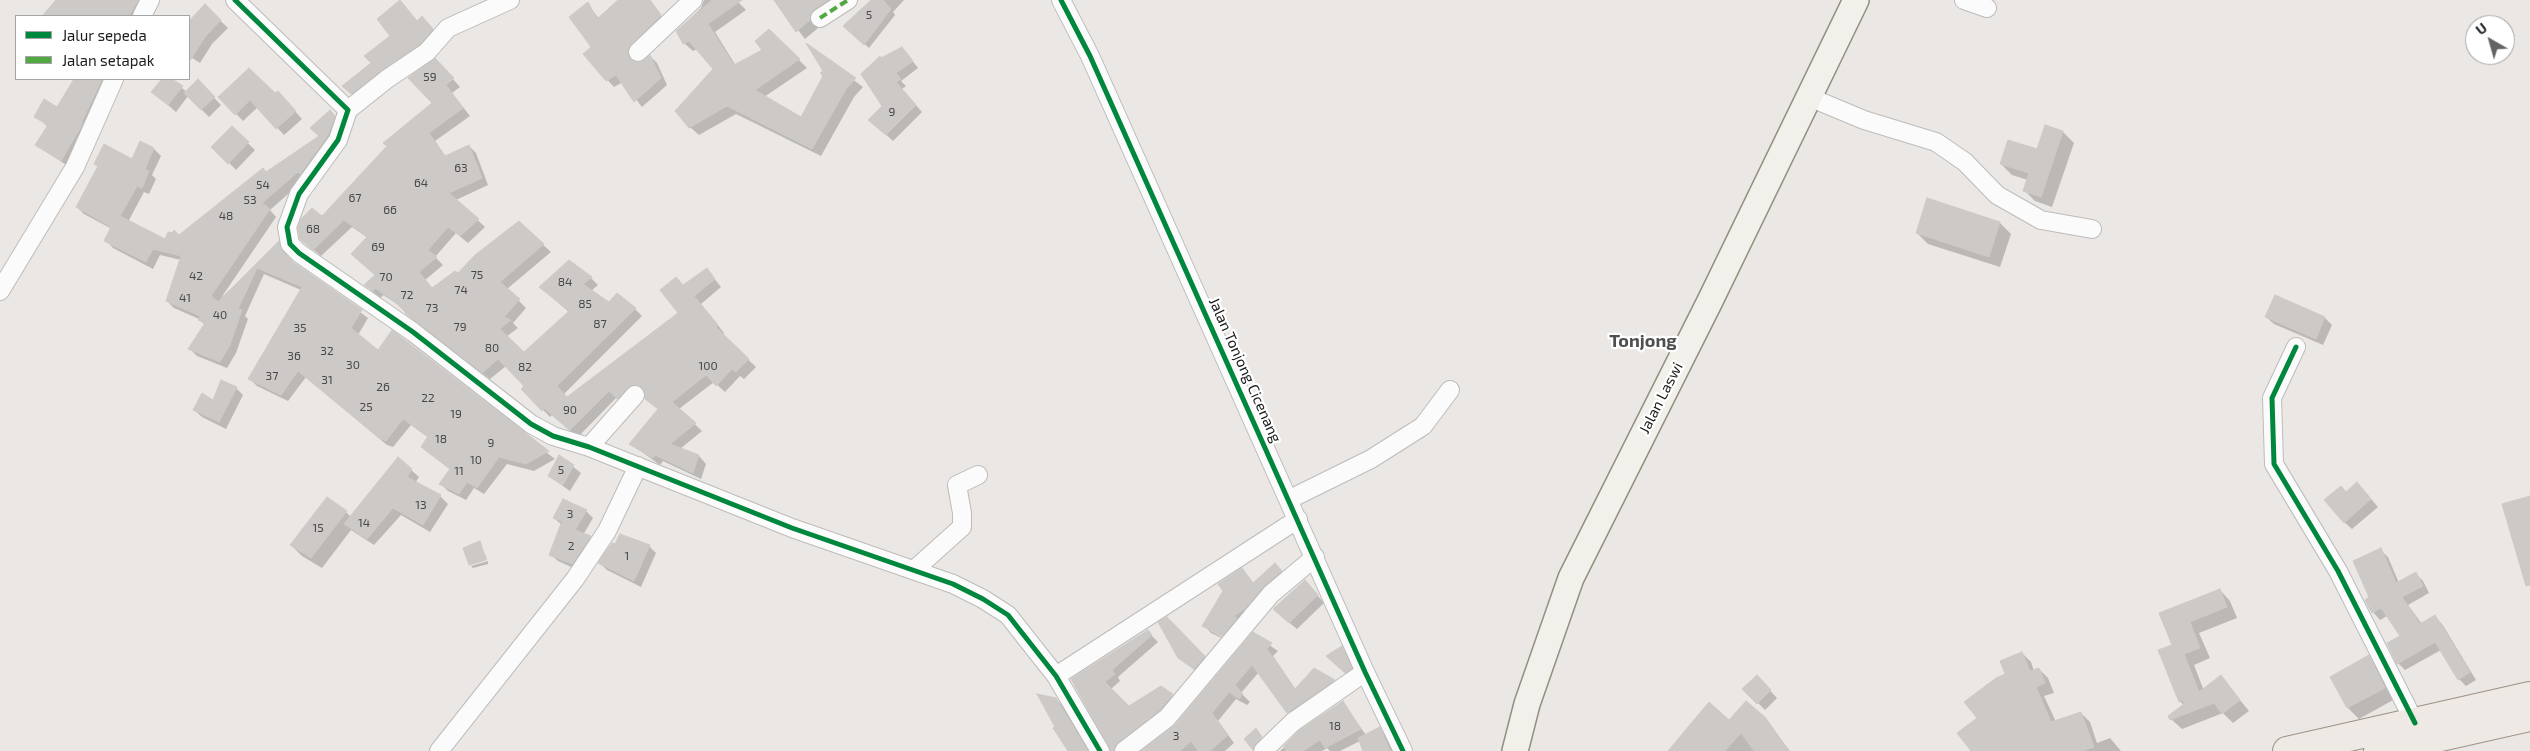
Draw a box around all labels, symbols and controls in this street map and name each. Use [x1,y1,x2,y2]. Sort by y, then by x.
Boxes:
house number: 5 [866,8,872,22]
legend [15,15,190,80]
north arrow [2465,15,2515,65]
text: U [2472,19,2490,38]
text: Jalur sepeda [62,26,147,44]
text: Jalan setapak [62,51,154,69]
house number: 59 [423,70,437,84]
house number: 9 [889,105,895,119]
house number: 63 [454,161,468,175]
house number: 64 [414,176,428,190]
house number: 54 [256,178,270,192]
house number: 67 [348,191,362,205]
house number: 53 [243,193,257,207]
house number: 66 [383,203,397,217]
house number: 48 [219,209,233,223]
house number: 68 [306,222,320,236]
house number: 69 [371,240,385,254]
house number: 75 [471,268,483,282]
house number: 42 [189,269,203,283]
house number: 70 [379,270,393,284]
house number: 84 [558,275,572,289]
house number: 74 [454,283,468,297]
house number: 72 [401,288,413,302]
house number: 41 [179,291,191,305]
street label: Jalan Tonjong Cicenang [1205,295,1285,445]
house number: 85 [578,297,592,311]
house number: 73 [426,301,438,315]
house number: 40 [213,308,227,322]
house number: 87 [593,317,607,331]
house number: 79 [453,320,467,334]
house number: 35 [293,321,307,335]
district label: Tonjong [1609,330,1677,352]
house number: 80 [485,341,499,355]
house number: 32 [320,344,334,358]
house number: 36 [287,349,301,363]
house number: 30 [346,358,360,372]
house number: 100 [698,359,718,373]
street label: Jalan Laswi [1635,359,1687,437]
house number: 82 [518,360,532,374]
house number: 37 [266,369,278,383]
house number: 31 [321,373,333,387]
house number: 26 [376,380,390,394]
house number: 22 [421,391,435,405]
house number: 25 [359,400,373,414]
house number: 90 [563,403,577,417]
house number: 19 [450,407,462,421]
house number: 18 [435,432,447,446]
house number: 9 [488,436,494,450]
house number: 10 [470,453,482,467]
house number: 5 [558,463,564,477]
house number: 11 [454,464,464,478]
house number: 13 [415,498,427,512]
house number: 3 [567,507,573,521]
house number: 14 [358,516,370,530]
house number: 15 [312,521,324,535]
house number: 2 [568,539,574,553]
house number: 1 [625,549,629,563]
house number: 18 [1329,719,1341,733]
house number: 3 [1173,729,1179,743]

